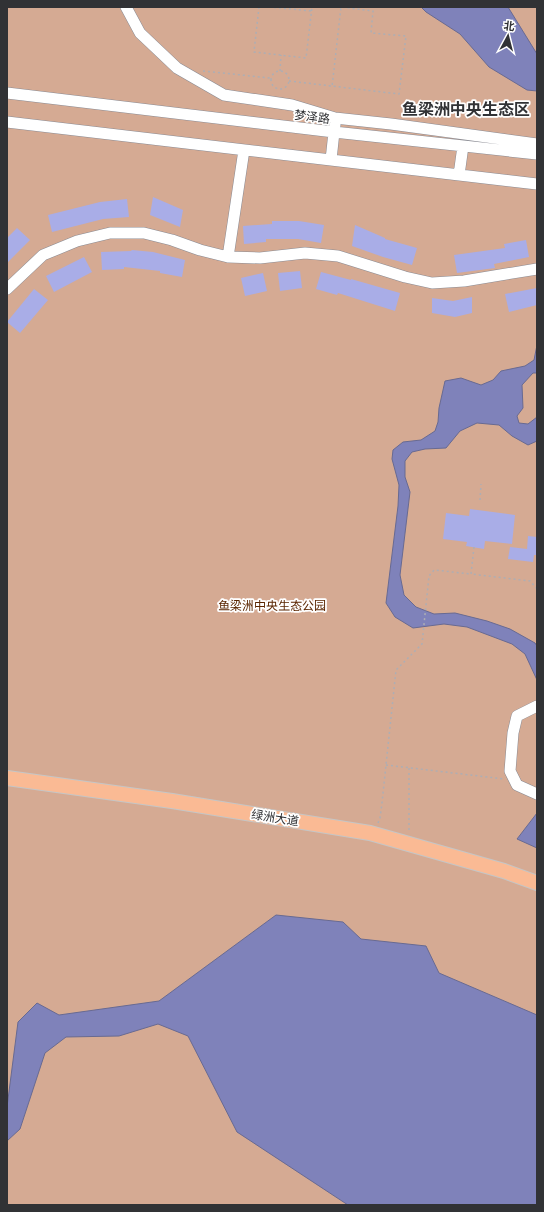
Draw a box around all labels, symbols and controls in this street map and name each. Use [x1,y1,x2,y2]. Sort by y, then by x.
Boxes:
north arrow [488,16,528,56]
text: 北 [503,19,515,33]
district label: 鱼梁洲中央生态区 [402,100,530,119]
street label: 梦泽路 [293,108,331,126]
park label: 鱼梁洲中央生态公园 [218,599,326,613]
street label: 绿洲大道 [250,807,300,829]

